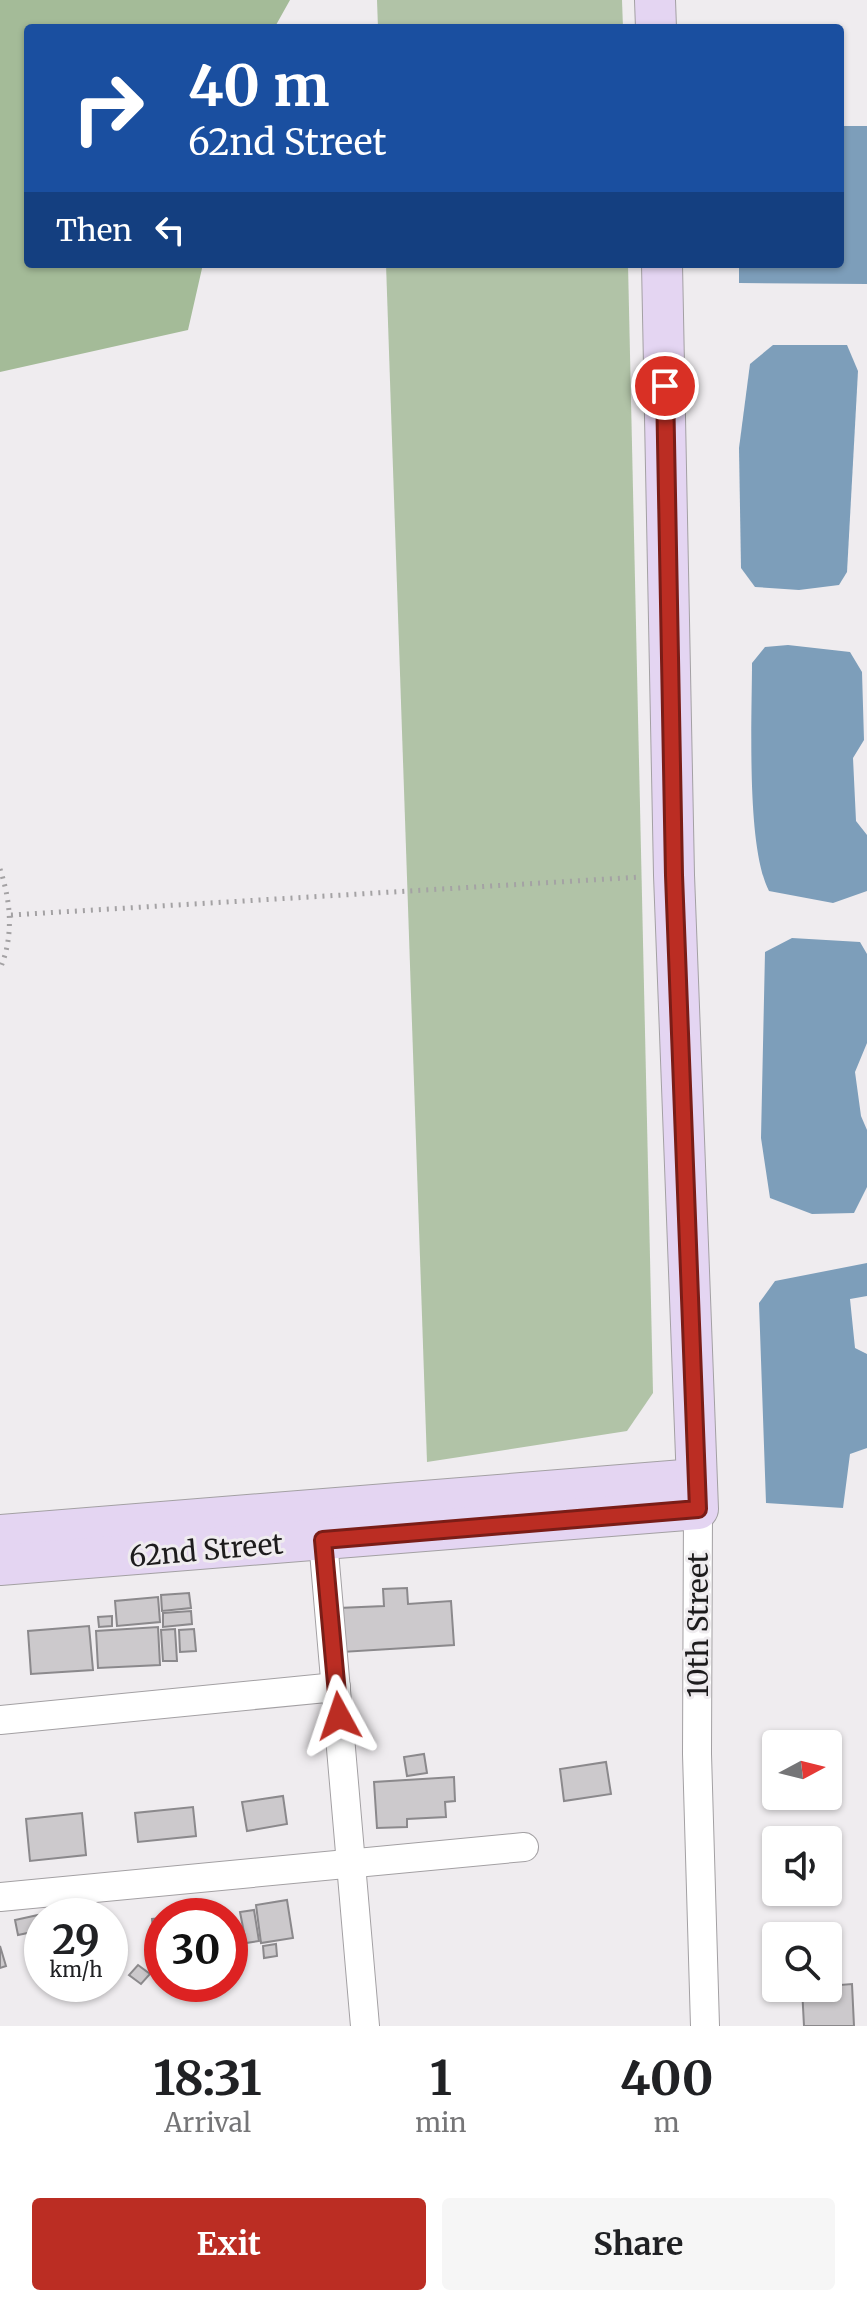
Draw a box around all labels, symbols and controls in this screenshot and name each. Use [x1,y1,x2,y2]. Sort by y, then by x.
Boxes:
text: 40 m [188,51,330,121]
icon: right [56,56,160,160]
text: 62nd Street [188,120,387,165]
icon: left [148,208,192,252]
text: Then [56,211,132,249]
pin [631,352,699,420]
icon: arrive [643,364,687,408]
street label: 62nd Street [127,1525,285,1575]
street label: 10th Street [680,1552,716,1698]
position arrow [297,1674,381,1758]
north arrow [762,1730,842,1810]
map controls [762,1730,842,2002]
button: sound [762,1826,842,1906]
speed limit sign: 30 [144,1898,248,2002]
text: 29 [52,1915,100,1965]
button: search [762,1922,842,2002]
text: km/h [50,1957,102,1982]
text: 18:31 [153,2048,262,2108]
text: 1 [430,2048,452,2108]
text: 400 [620,2048,714,2108]
text: Arrival [164,2106,251,2139]
text: min [415,2106,467,2139]
text: m [654,2106,680,2139]
button: Exit [32,2198,426,2290]
button: Share [442,2198,835,2290]

